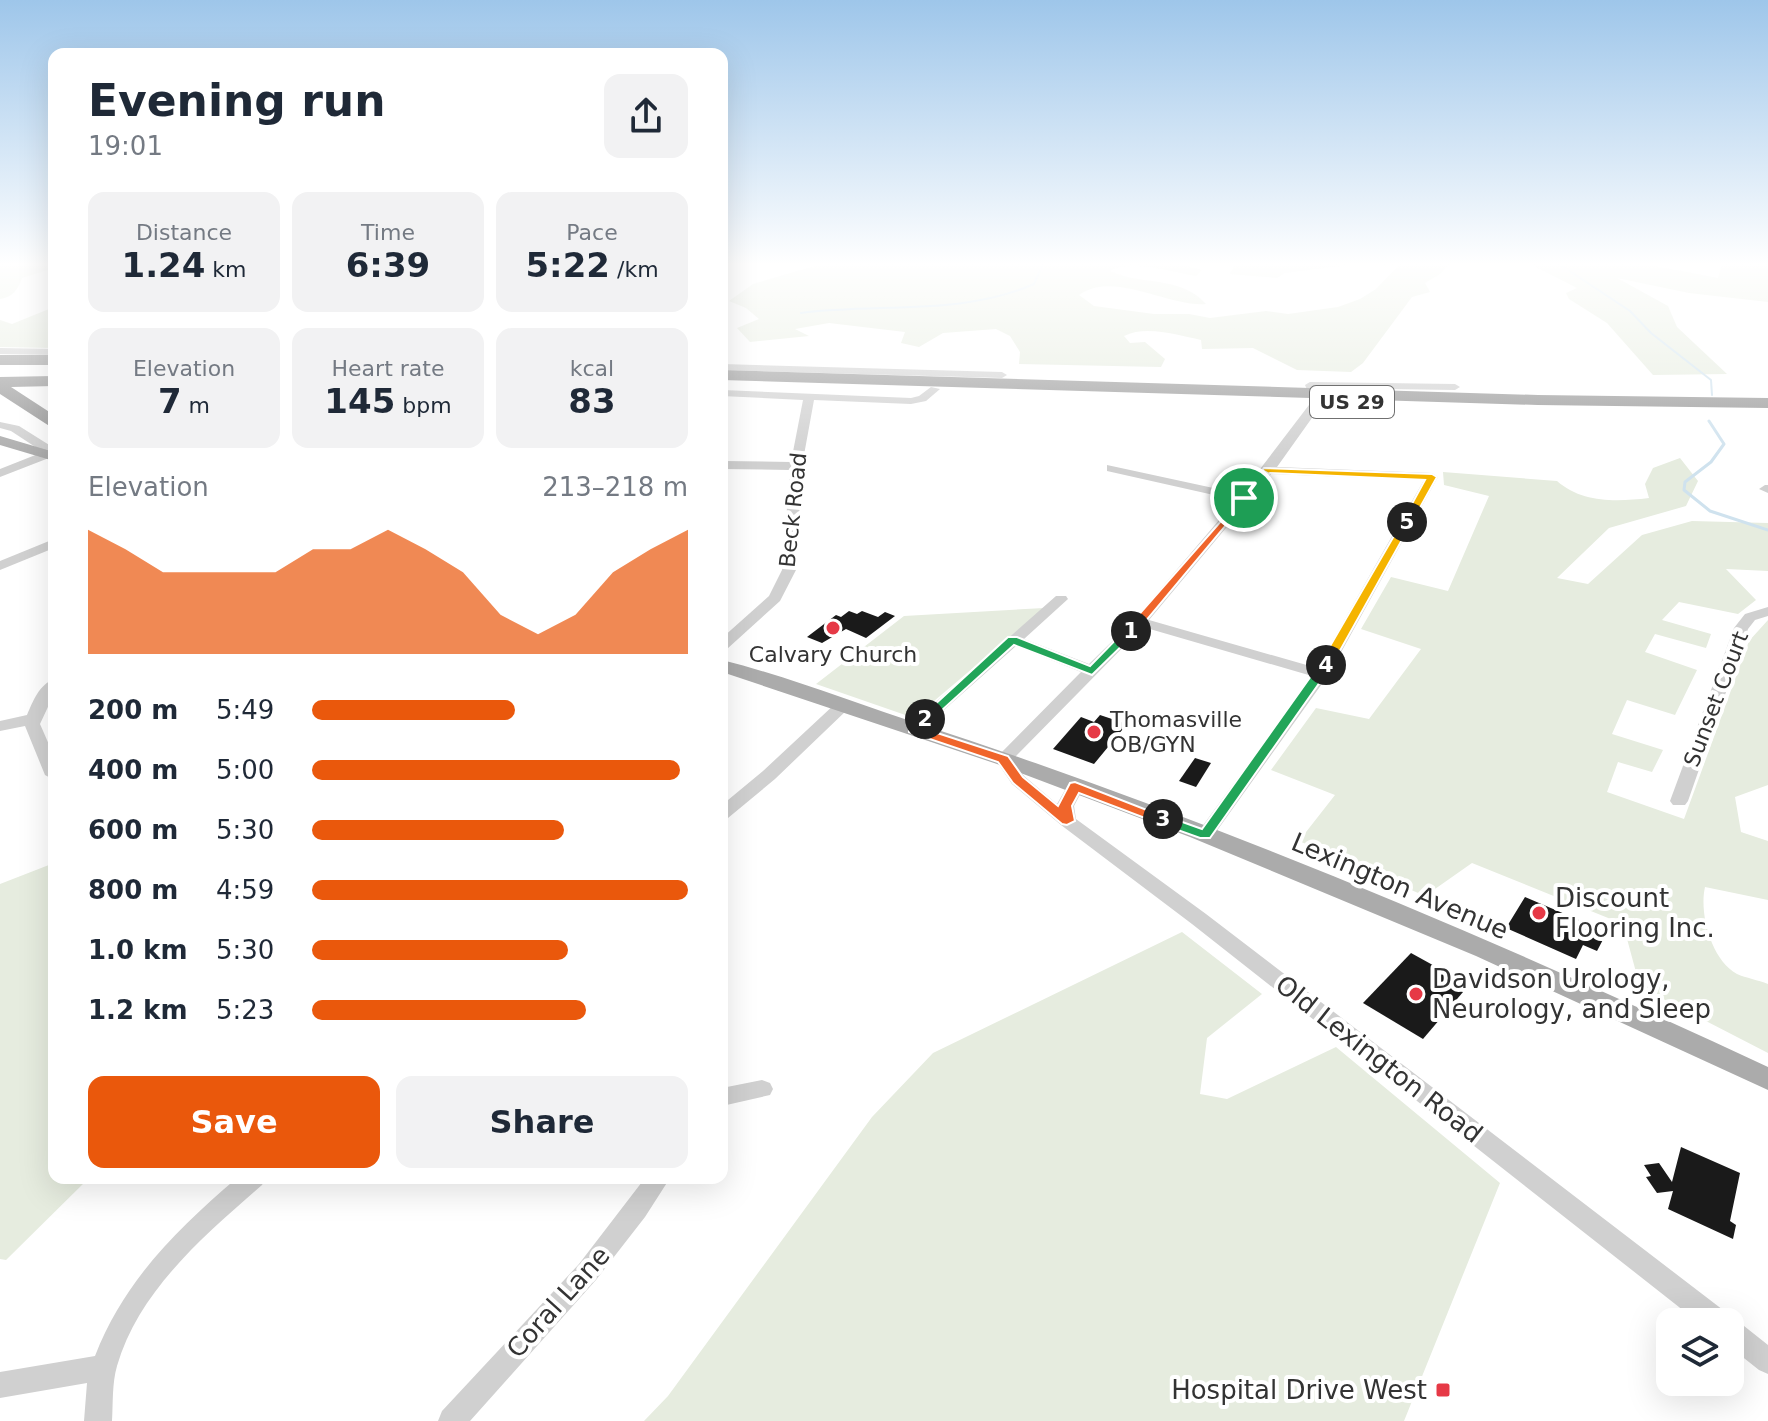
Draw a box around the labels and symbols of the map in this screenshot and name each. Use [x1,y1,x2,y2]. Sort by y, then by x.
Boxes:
road number: US 29 [1310,386,1394,418]
street label: Beck Road [775,451,811,569]
pin [1210,464,1278,532]
pin: 5 [1387,502,1427,542]
pin: 1 [1111,611,1151,651]
marker: Calvary Church [824,619,842,637]
street label: Sunset Court [1679,627,1753,770]
place label: Calvary Church [749,642,917,667]
pin: 4 [1306,645,1346,685]
pin: 2 [905,699,945,739]
place label: Thomasville OB/GYN [1109,707,1242,757]
marker: Thomasville OB/GYN [1085,723,1103,741]
pin: 3 [1143,799,1183,839]
street label: Lexington Avenue [1287,827,1513,945]
place label: Discount Flooring Inc. [1555,883,1715,943]
marker: Discount Flooring Inc. [1530,904,1548,922]
place label: Davidson Urology, Neurology, and Sleep [1432,964,1711,1024]
street label: Old Lexington Road [1270,969,1488,1149]
marker: Davidson Urology, Neurology, and Sleep [1407,985,1425,1003]
street label: Coral Lane [500,1240,616,1364]
place label: Hospital Drive West [1171,1375,1427,1405]
marker: Hospital Drive West [1434,1381,1452,1399]

